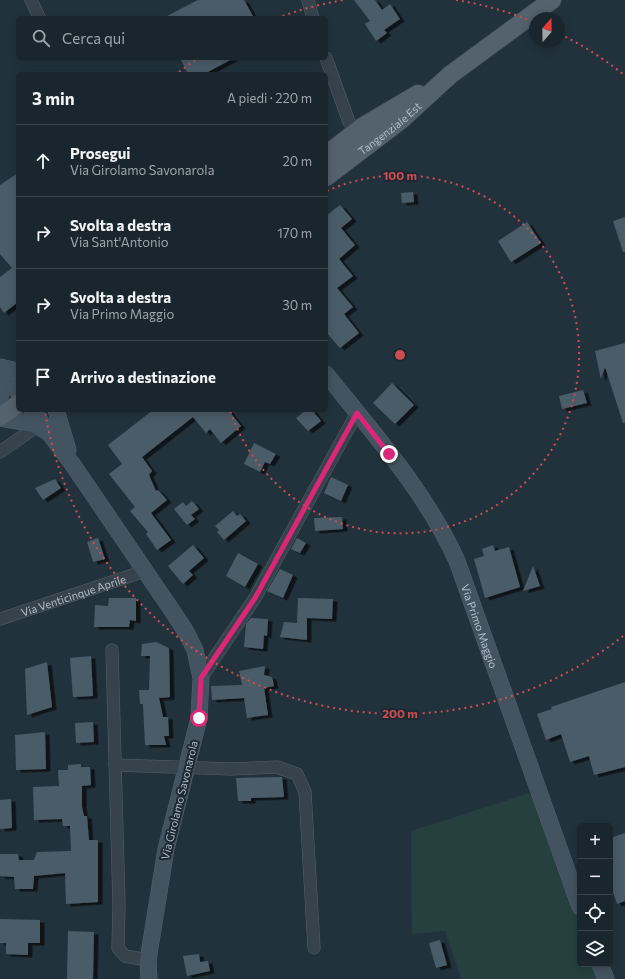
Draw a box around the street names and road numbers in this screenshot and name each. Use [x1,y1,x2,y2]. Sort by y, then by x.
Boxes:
street label: Tangenziale Est [355,98,424,157]
street label: Via Venticinque Aprile [19,571,127,618]
street label: Via Primo Maggio [459,582,501,670]
street label: Via Girolamo Savonarola [158,739,200,861]

